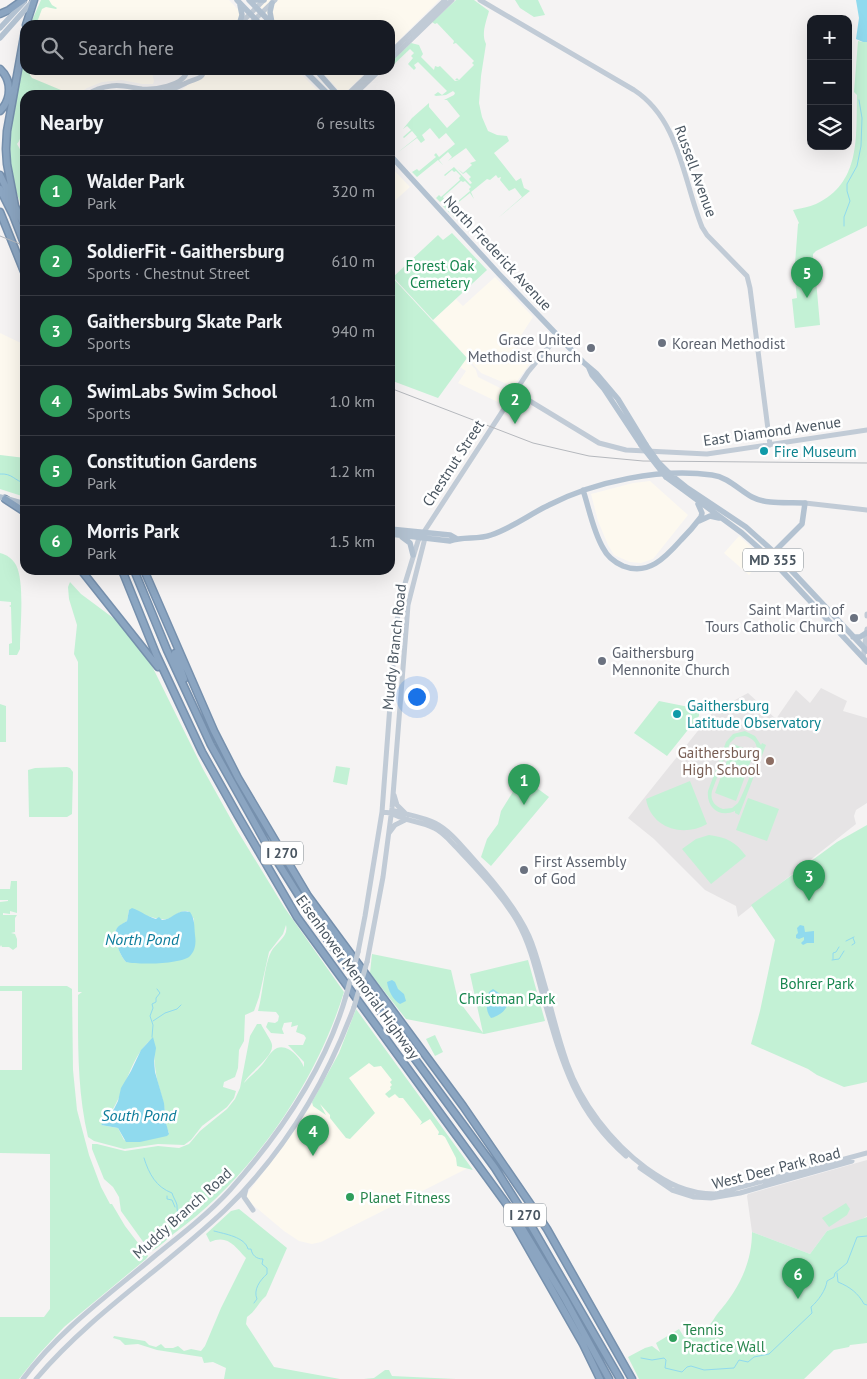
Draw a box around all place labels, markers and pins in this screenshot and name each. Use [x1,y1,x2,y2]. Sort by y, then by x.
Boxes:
pin: 5 [791,257,823,298]
place label: Grace United Methodist Church [468,330,581,366]
place label: Korean Methodist [672,334,785,353]
marker: Korean Methodist [656,337,668,349]
marker: Grace United Methodist Church [585,342,597,354]
pin: 2 [499,383,531,424]
place label: Fire Museum [774,442,857,461]
marker: Fire Museum [758,445,770,457]
place label: Saint Martin of Tours Catholic Church [705,600,845,636]
marker: Saint Martin of Tours Catholic Church [848,612,860,624]
place label: Gaithersburg Mennonite Church [612,643,730,679]
marker: Gaithersburg Mennonite Church [596,655,608,667]
place label: Gaithersburg Latitude Observatory [687,696,821,732]
marker: Gaithersburg Latitude Observatory [671,708,683,720]
place label: Gaithersburg High School [678,743,761,779]
marker: Gaithersburg High School [764,755,776,767]
pin: 1 [508,764,540,805]
place label: First Assembly of God [534,852,626,888]
pin: 3 [793,860,825,901]
marker: First Assembly of God [518,864,530,876]
pin: 4 [297,1115,329,1156]
place label: Planet Fitness [360,1188,450,1207]
marker: Planet Fitness [344,1191,356,1203]
pin: 6 [782,1258,814,1299]
place label: Tennis Practice Wall [683,1320,766,1356]
marker: Tennis Practice Wall [667,1332,679,1344]

